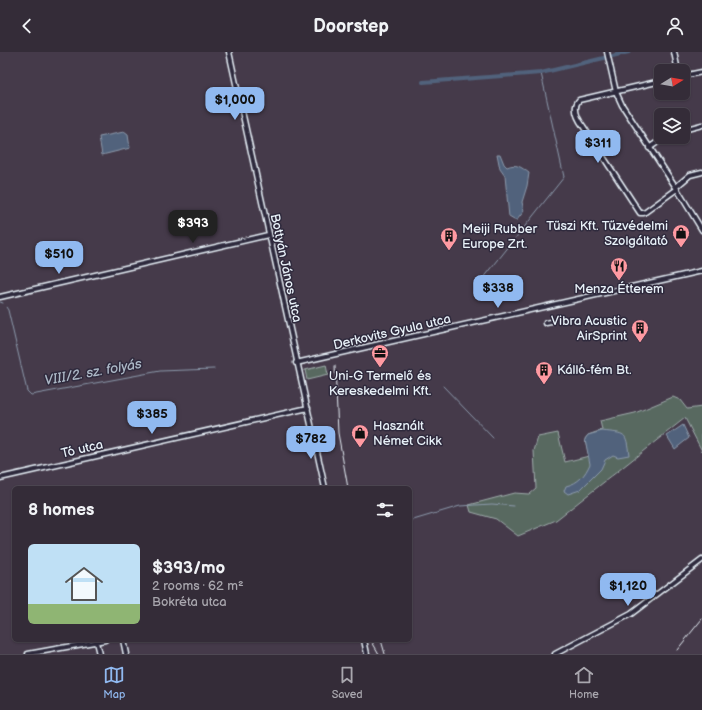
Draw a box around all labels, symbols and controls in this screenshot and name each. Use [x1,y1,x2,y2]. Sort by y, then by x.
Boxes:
icon: back [16,15,38,37]
icon: person [664,15,686,37]
text: Doorstep [313,16,389,37]
north arrow [654,64,690,100]
map controls [654,64,690,144]
pin: $1,000 [202,87,268,121]
text: $1,000 [214,92,256,108]
button: layers [654,108,690,144]
pin: $311 [574,130,622,164]
text: $311 [584,135,612,151]
pin: $393 [169,210,217,244]
street label: Bottyán János utca [267,212,305,324]
text: $393 [177,215,209,231]
place label: Tüszi Kft. Tűzvédelmi Szolgáltató [546,218,668,249]
place label: Meiji Rubber Europe Zrt. [462,221,537,252]
shop icon: Tüszi Kft. Tűzvédelmi Szolgáltató [671,223,691,248]
building icon: Meiji Rubber Europe Zrt. [439,226,459,251]
pin: $510 [35,241,83,275]
text: $510 [44,246,74,262]
restaurant icon: Menza Étterem [609,256,629,281]
pin: $338 [474,275,522,309]
text: $338 [482,280,514,296]
place label: Menza Étterem [574,281,664,297]
street label: Derkovits Gyula utca [332,311,452,353]
place label: Vibra Acustic AirSprint [551,313,627,344]
building icon: Vibra Acustic AirSprint [630,318,650,343]
office icon: Uni-G Termelő és Kereskedelmi Kft. [370,343,390,368]
water label: VIII/2. sz. folyás [43,355,143,389]
building icon: Kálló-fém Bt. [534,360,554,385]
place label: Kálló-fém Bt. [557,362,632,378]
place label: Uni-G Termelő és Kereskedelmi Kft. [329,368,432,399]
pin: $385 [128,401,176,435]
text: $385 [136,406,168,422]
place label: Használt Német Cikk [373,418,442,449]
shop icon: Használt Német Cikk [350,423,370,448]
pin: $782 [287,426,335,460]
text: $782 [295,431,327,447]
street label: Tó utca [60,436,104,462]
icon: filters [374,499,396,521]
text: 8 homes [28,500,94,520]
text: $393/mo [152,558,225,578]
icon: home [60,560,108,608]
pin: $1,120 [595,573,661,607]
text: 2 rooms · 62 m² [152,578,244,594]
text: $1,120 [609,578,647,594]
text: Bokréta utca [152,594,227,610]
tab: Map [103,664,125,701]
tab: Saved [332,664,363,701]
tab: Home [569,664,599,701]

